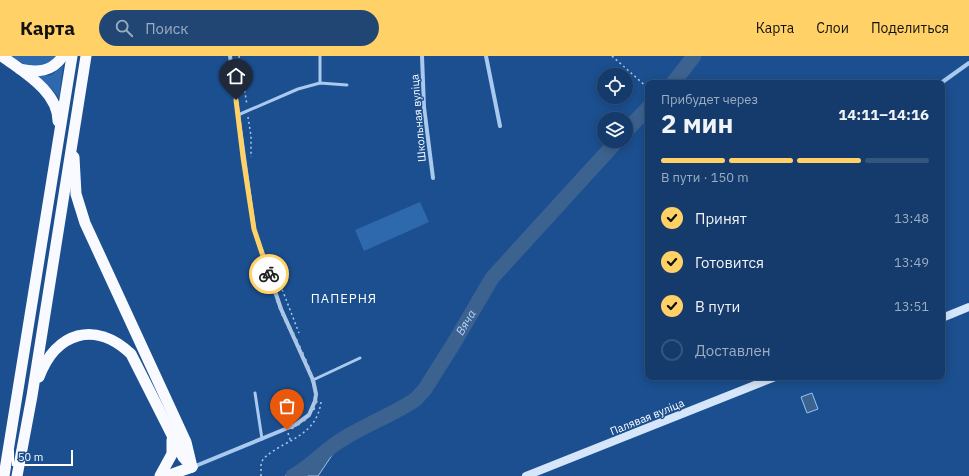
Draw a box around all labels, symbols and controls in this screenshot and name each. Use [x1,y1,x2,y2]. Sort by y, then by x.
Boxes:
search box [99,10,379,46]
text: Карта [20,16,75,40]
icon: search [113,17,135,39]
text: Поиск [145,19,189,38]
text: Карта [756,19,794,37]
text: Слои [816,19,849,37]
text: Поделиться [871,19,949,37]
pin [219,59,253,100]
icon: home [225,65,247,87]
map controls [597,68,633,148]
button: locate [597,68,633,104]
street label: Школьная вуліца [407,73,429,162]
text: Прибудет через [661,91,758,108]
text: 14:11–14:16 [838,105,929,124]
text: 2 мин [661,106,733,140]
button: layers [597,112,633,148]
text: В пути · 150 m [661,169,749,186]
icon: check [661,207,683,229]
text: Принят [695,209,747,228]
text: 13:48 [894,210,929,227]
icon: check [661,251,683,273]
text: Готовится [695,253,764,272]
courier [249,254,289,294]
text: 13:49 [894,254,929,271]
icon: bike [258,263,280,285]
district label: ПАПЕРНЯ [311,290,377,307]
icon: check [661,295,683,317]
text: В пути [695,297,740,316]
text: 13:51 [894,298,929,315]
water label: Вяча [452,307,479,338]
text: Доставлен [695,341,771,360]
pin [270,389,304,430]
icon: bag [276,395,298,417]
street label: Палявая вуліца [608,396,686,438]
scale bar [12,448,73,467]
text: 50 m [18,450,43,464]

